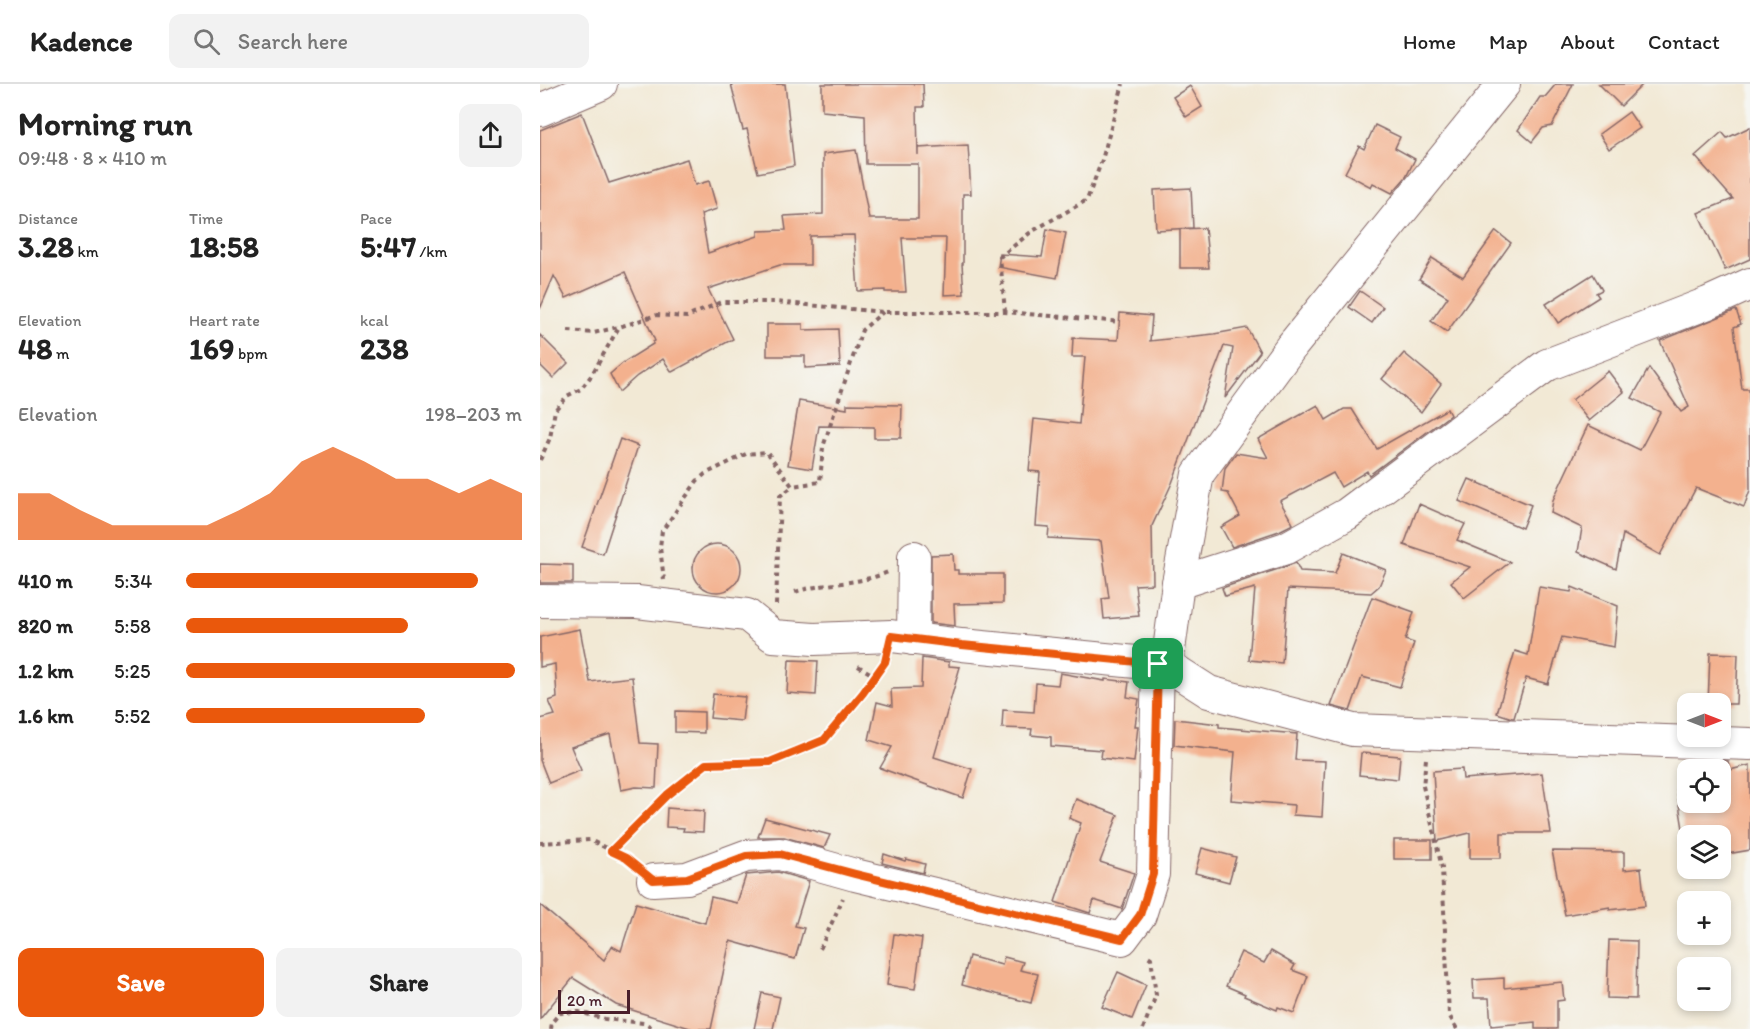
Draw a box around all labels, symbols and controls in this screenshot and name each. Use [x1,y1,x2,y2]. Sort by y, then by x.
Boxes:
search box [169,14,589,68]
text: Kadence [30,24,133,58]
icon: search [190,25,223,58]
text: Search here [238,28,348,55]
text: Home [1403,29,1456,54]
text: Map [1489,29,1528,54]
text: About [1561,29,1615,54]
text: Contact [1648,29,1720,54]
text: Morning run [18,104,193,143]
button: share [459,104,522,167]
text: 09:48 · 8 × 410 m [18,146,167,170]
text: Distance [18,209,78,228]
text: Time [189,209,223,228]
text: Pace [360,209,392,228]
text: 3.28 [18,228,74,265]
text: 18:58 [189,228,259,265]
text: 5:47 [360,228,416,265]
text: km [74,242,99,261]
text: /km [416,242,448,261]
text: Elevation [18,311,82,330]
text: Heart rate [189,311,260,330]
text: kcal [360,311,388,330]
text: 48 [18,330,52,367]
text: 169 [189,330,234,367]
text: 238 [360,330,409,367]
text: m [52,344,70,363]
text: bpm [234,344,268,363]
text: Elevation [18,402,97,426]
text: 198–203 m [425,402,522,426]
text: 410 m [18,569,73,593]
text: 5:34 [114,569,152,593]
text: 820 m [18,614,73,638]
text: 5:58 [114,614,151,638]
pin [1132,638,1183,689]
icon: arrive [1141,647,1174,680]
text: 1.2 km [18,659,74,683]
text: 5:25 [114,659,150,683]
north arrow [1677,693,1731,747]
map controls [1677,693,1731,1011]
text: 1.6 km [18,704,74,728]
text: 5:52 [114,704,150,728]
button: locate [1677,759,1731,813]
button: layers [1677,825,1731,879]
button: + [1677,891,1731,945]
button: Save [18,948,264,1017]
button: Share [276,948,522,1017]
button: − [1677,957,1731,1011]
scale bar [558,987,630,1014]
text: 20 m [567,991,602,1010]

